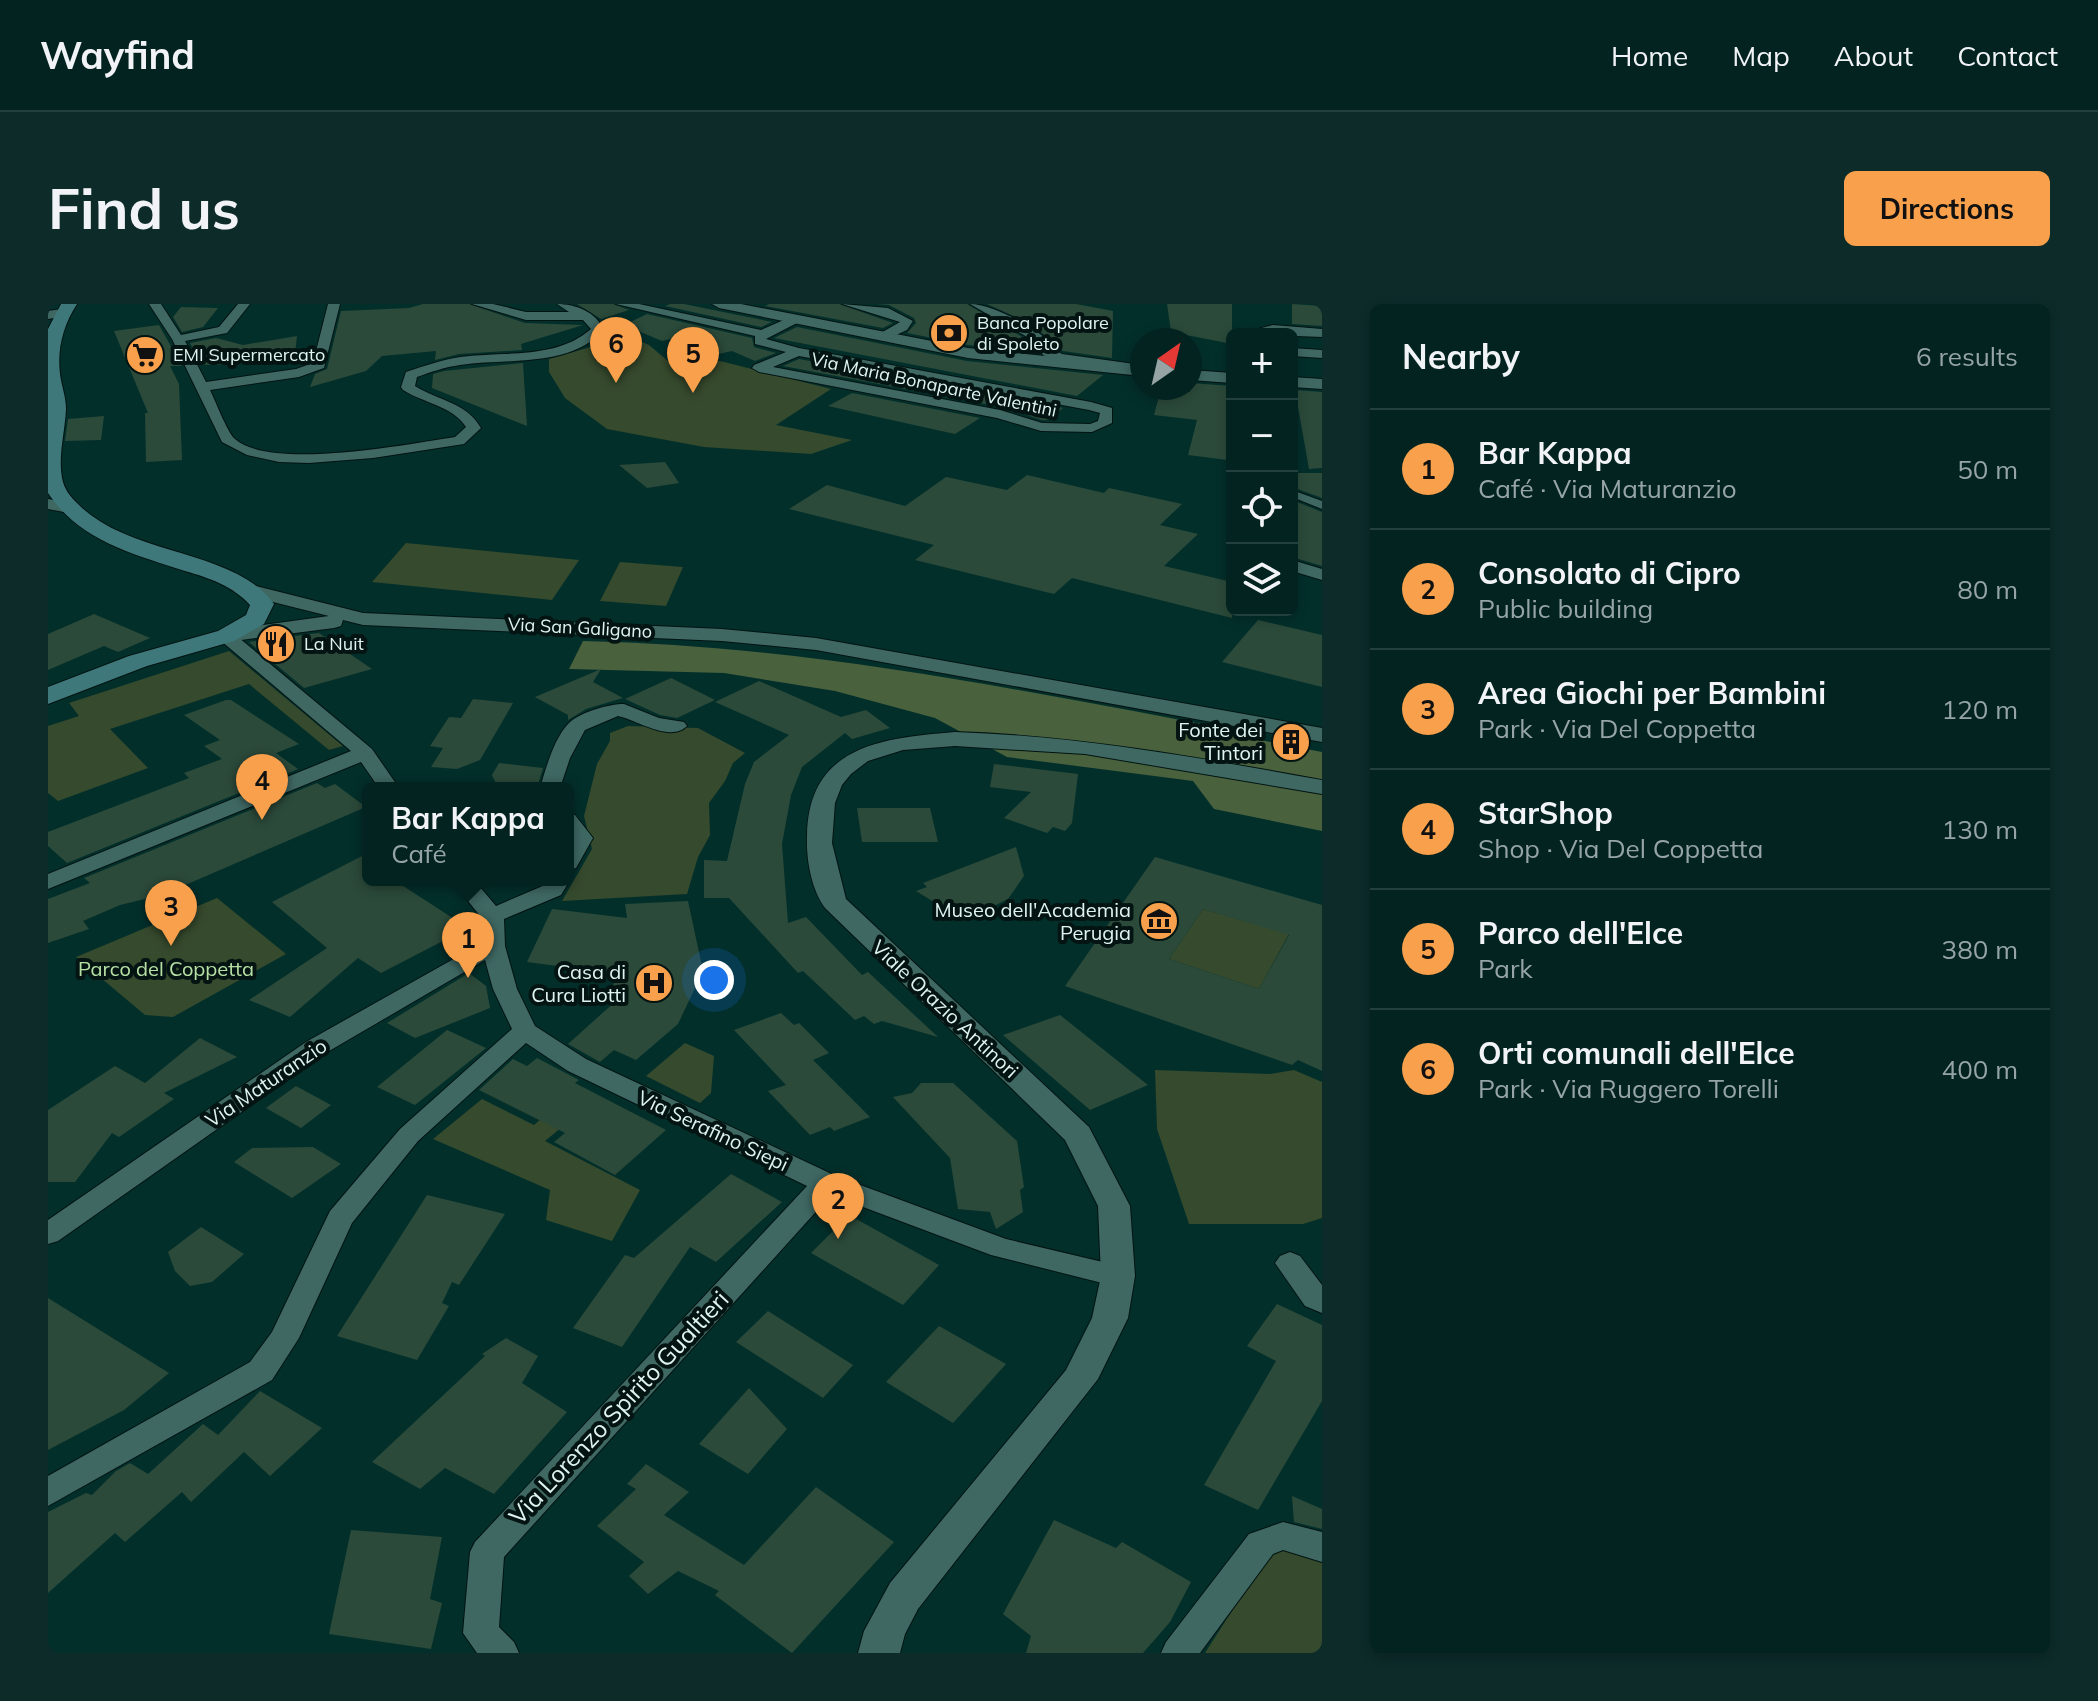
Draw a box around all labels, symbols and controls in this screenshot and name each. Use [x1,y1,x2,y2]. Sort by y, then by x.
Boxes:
text: Wayfind [40,31,195,79]
text: Home [1611,38,1688,73]
text: Map [1732,38,1790,73]
text: About [1834,38,1913,73]
text: Contact [1957,38,2058,73]
button: Directions [1844,171,2050,246]
text: Find us [48,173,240,243]
place label: Banca Popolare di Spoleto [977,311,1109,355]
bank icon: Banca Popolare di Spoleto [928,312,970,354]
pin: 6 [590,317,642,383]
pin: 5 [667,327,719,393]
north arrow [1130,328,1202,400]
map controls [1226,328,1298,616]
button: + [1226,328,1298,400]
supermarket icon: EMI Supermercato [124,334,166,376]
text: Nearby [1402,335,1520,378]
text: 6 results [1916,340,2018,373]
place label: EMI Supermercato [173,343,325,366]
street label: Via Maria Bonaparte Valentini [809,347,1059,422]
button: − [1226,400,1298,472]
text: Bar Kappa [1478,434,1632,472]
text: 1 [1420,453,1436,486]
text: 50 m [1957,453,2018,486]
button: locate [1226,472,1298,544]
text: Café · Via Maturanzio [1478,472,1737,505]
button: layers [1226,544,1298,616]
text: Consolato di Cipro [1478,554,1741,592]
text: 2 [1420,573,1436,606]
text: 80 m [1957,573,2018,606]
text: Public building [1478,592,1653,625]
street label: Via San Galigano [507,612,653,643]
restaurant icon: La Nuit [255,623,297,665]
place label: La Nuit [304,632,364,655]
text: Area Giochi per Bambini [1478,674,1826,712]
text: 3 [1420,693,1436,726]
text: 120 m [1942,693,2018,726]
text: Park · Via Del Coppetta [1478,712,1756,745]
place label: Fonte dei Tintori [1178,717,1263,765]
building icon: Fonte dei Tintori [1270,721,1312,763]
pin: 4 [236,754,288,820]
popup [362,782,574,886]
text: StarShop [1478,794,1613,832]
text: Bar Kappa [391,799,545,837]
text: 4 [1420,813,1436,846]
text: 130 m [1942,813,2018,846]
text: Shop · Via Del Coppetta [1478,832,1763,865]
text: Café [391,837,447,870]
pin: 3 [145,880,197,946]
place label: Museo dell'Academia Perugia [934,897,1131,945]
museum icon: Museo dell'Academia Perugia [1138,900,1180,942]
pin: 1 [442,912,494,978]
text: Parco dell'Elce [1478,914,1683,952]
text: 5 [1420,933,1436,966]
text: 380 m [1942,933,2018,966]
street label: Viale Orazio Antinori [867,934,1024,1083]
text: Park [1478,952,1533,985]
park label: Parco del Coppetta [78,956,254,981]
place label: Casa di Cura Liotti [531,959,626,1007]
your location [694,960,734,1000]
hospital icon: Casa di Cura Liotti [633,962,675,1004]
street label: Via Maturanzio [200,1033,331,1132]
text: Orti comunali dell'Elce [1478,1034,1795,1072]
text: 6 [1420,1053,1436,1086]
text: 400 m [1942,1053,2018,1086]
text: Park · Via Ruggero Torelli [1478,1072,1779,1105]
street label: Via Serafino Siepi [634,1085,792,1176]
pin: 2 [812,1173,864,1239]
street label: Via Lorenzo Spirito Gualtieri [502,1284,734,1530]

